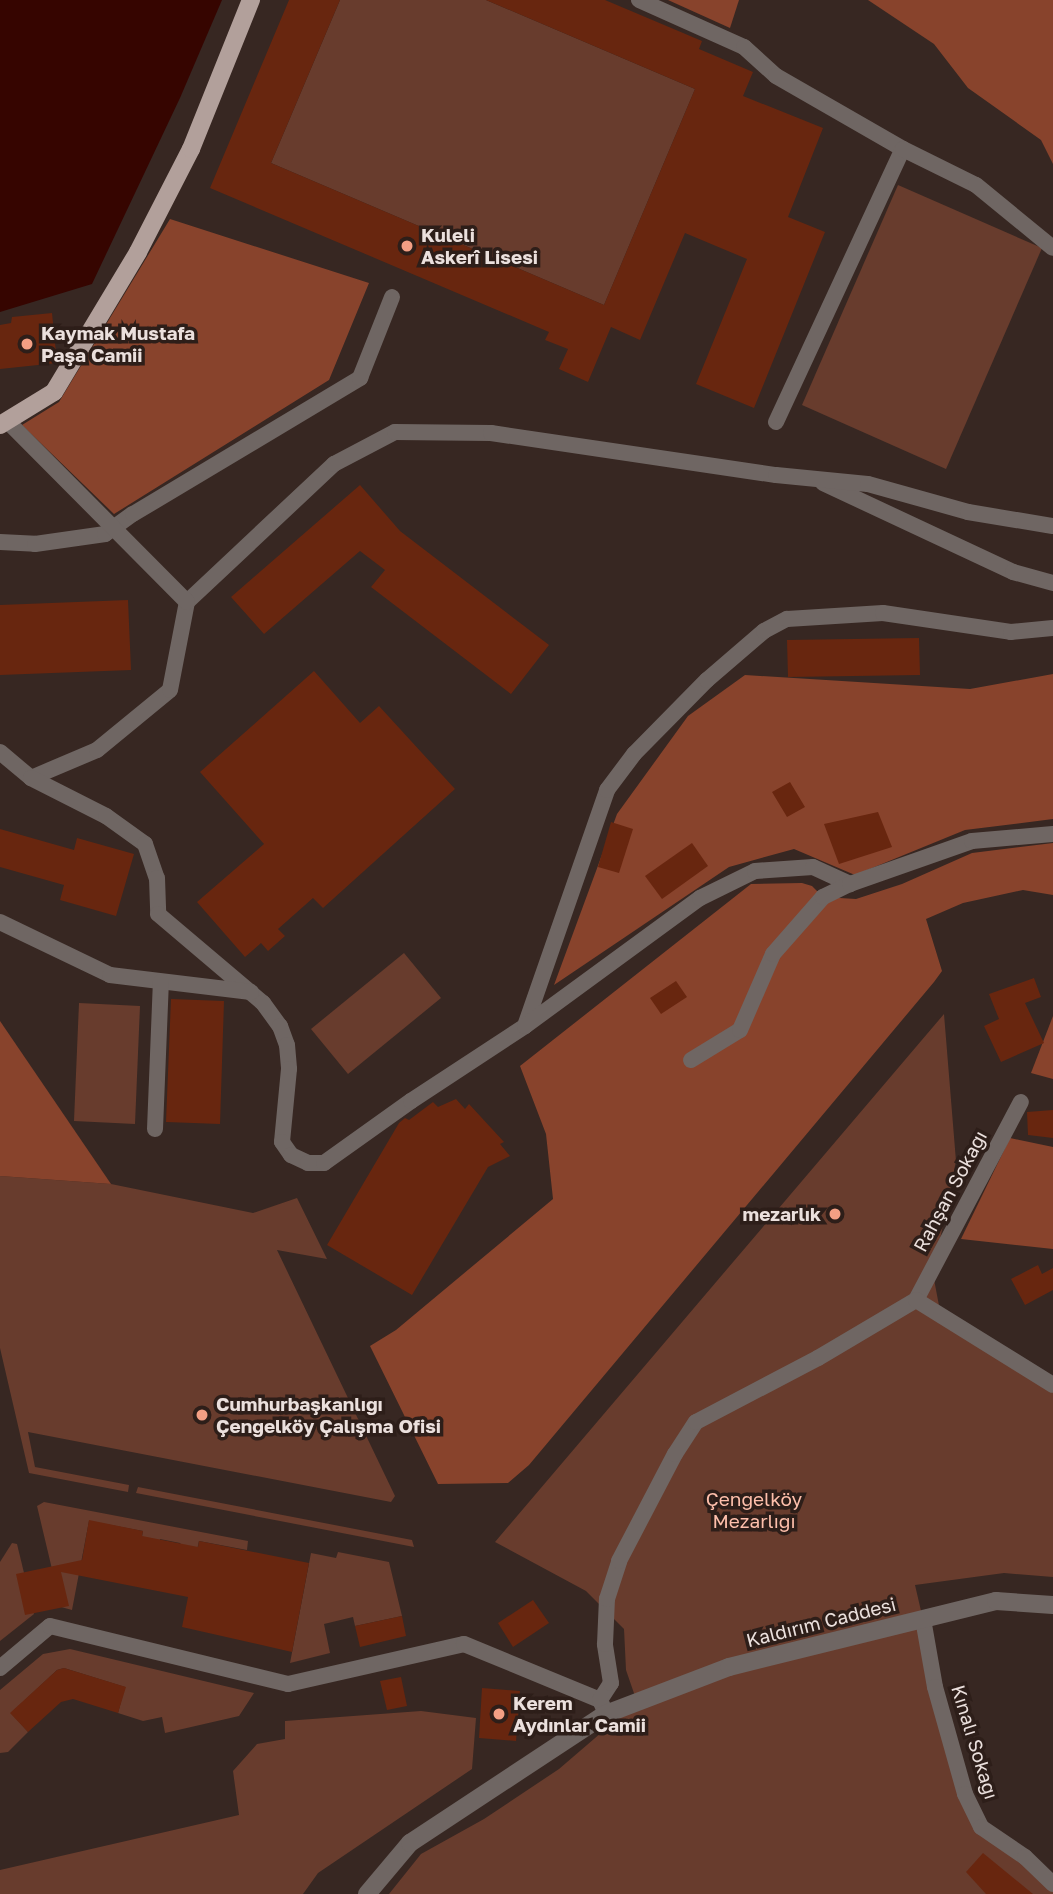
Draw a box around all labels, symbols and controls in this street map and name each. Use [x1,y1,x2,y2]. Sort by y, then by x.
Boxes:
place label: Kuleli Askerî Lisesi [421,224,538,268]
marker: Kuleli Askerî Lisesi [399,238,415,254]
place label: Kaymak Mustafa Paşa Camii [41,322,195,366]
marker: Kaymak Mustafa Paşa Camii [19,336,35,352]
street label: Rahşan Sokağı [908,1126,992,1256]
place label: mezarlık [743,1203,821,1225]
marker: mezarlık [827,1206,843,1222]
place label: Cumhurbaşkanlığı Çengelköy Çalışma Ofisi [216,1393,441,1437]
marker: Cumhurbaşkanlığı Çengelköy Çalışma Ofisi [194,1407,210,1423]
park label: Çengelköy Mezarlığı [706,1488,802,1532]
street label: Kaldırım Caddesi [744,1592,898,1652]
street label: Kınalı Sokağı [947,1682,1003,1802]
place label: Kerem Aydınlar Camii [513,1692,646,1736]
marker: Kerem Aydınlar Camii [491,1706,507,1722]

